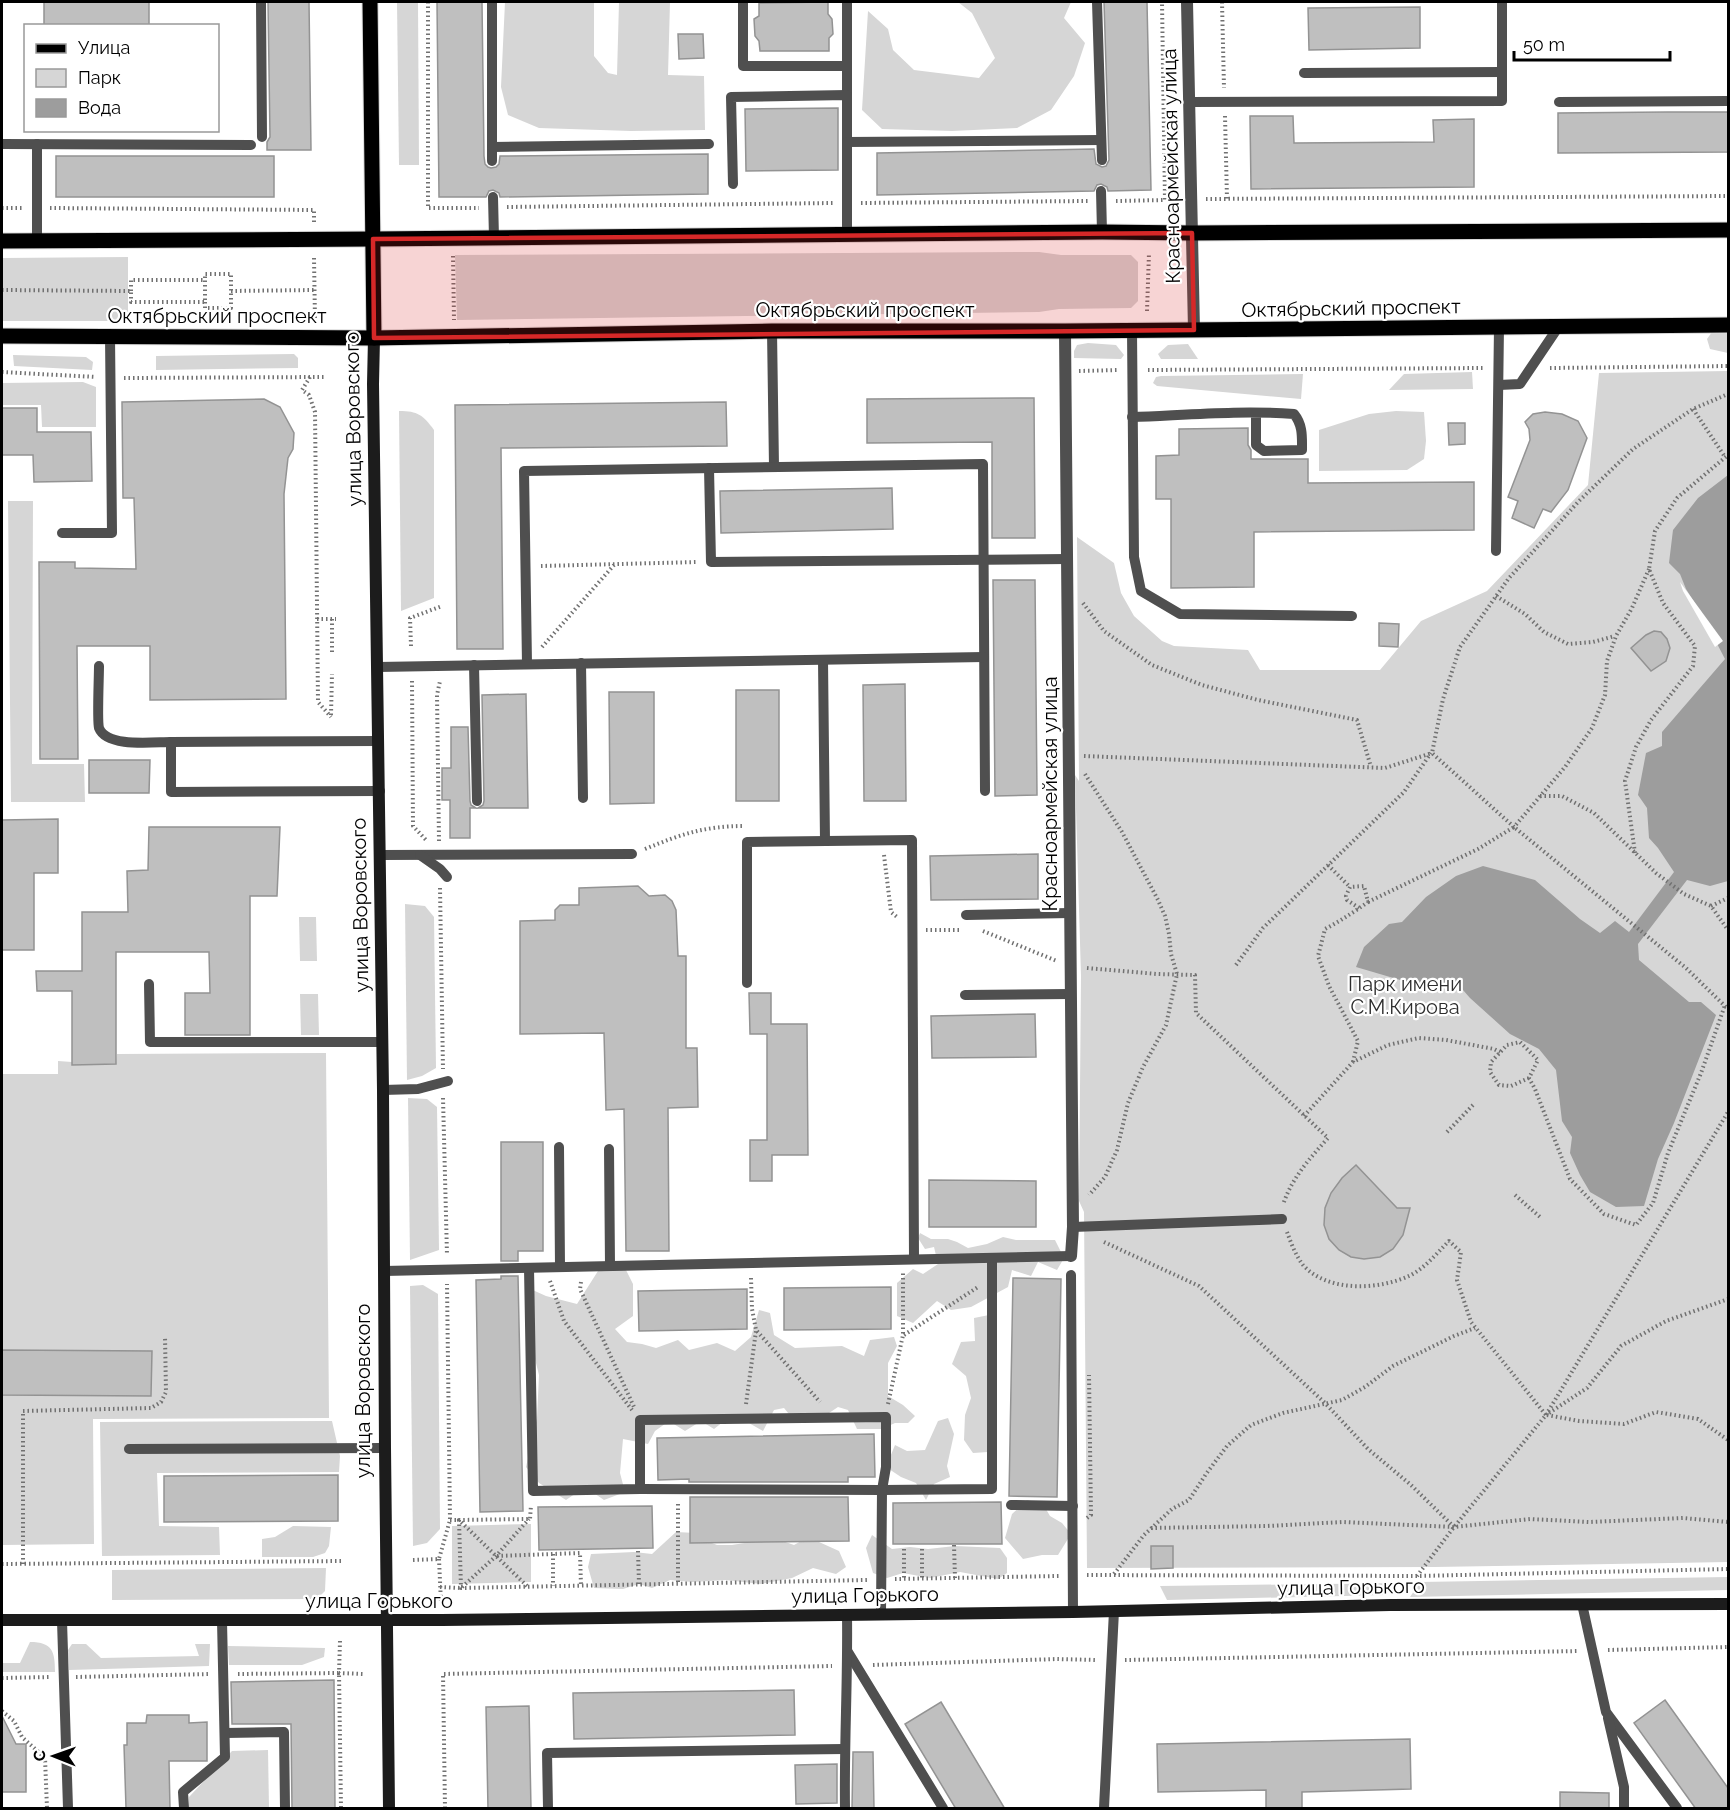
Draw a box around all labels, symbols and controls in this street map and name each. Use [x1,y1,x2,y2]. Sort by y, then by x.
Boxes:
legend [24,24,219,132]
scale bar [1514,24,1670,62]
text: 50 m [1523,34,1565,55]
text: Улица [78,37,130,58]
street label: Красноармейская улица [1157,48,1185,284]
text: Парк [78,67,121,88]
text: Вода [78,97,121,118]
street label: Октябрьский проспект [1241,294,1461,322]
street label: Октябрьский проспект [755,298,975,322]
street label: Октябрьский проспект [107,304,327,328]
street label: улица Воровского [339,331,367,506]
street label: Красноармейская улица [1038,676,1062,912]
street label: улица Воровского [346,817,374,992]
park label: Парк имени С.М.Кирова [1348,972,1462,1019]
street label: улица Воровского [351,1304,375,1478]
street label: улица Горького [1277,1574,1425,1600]
street label: улица Горького [791,1582,939,1608]
street label: улица Горького [305,1589,453,1613]
north arrow [24,1726,84,1786]
text: С [30,1750,49,1761]

